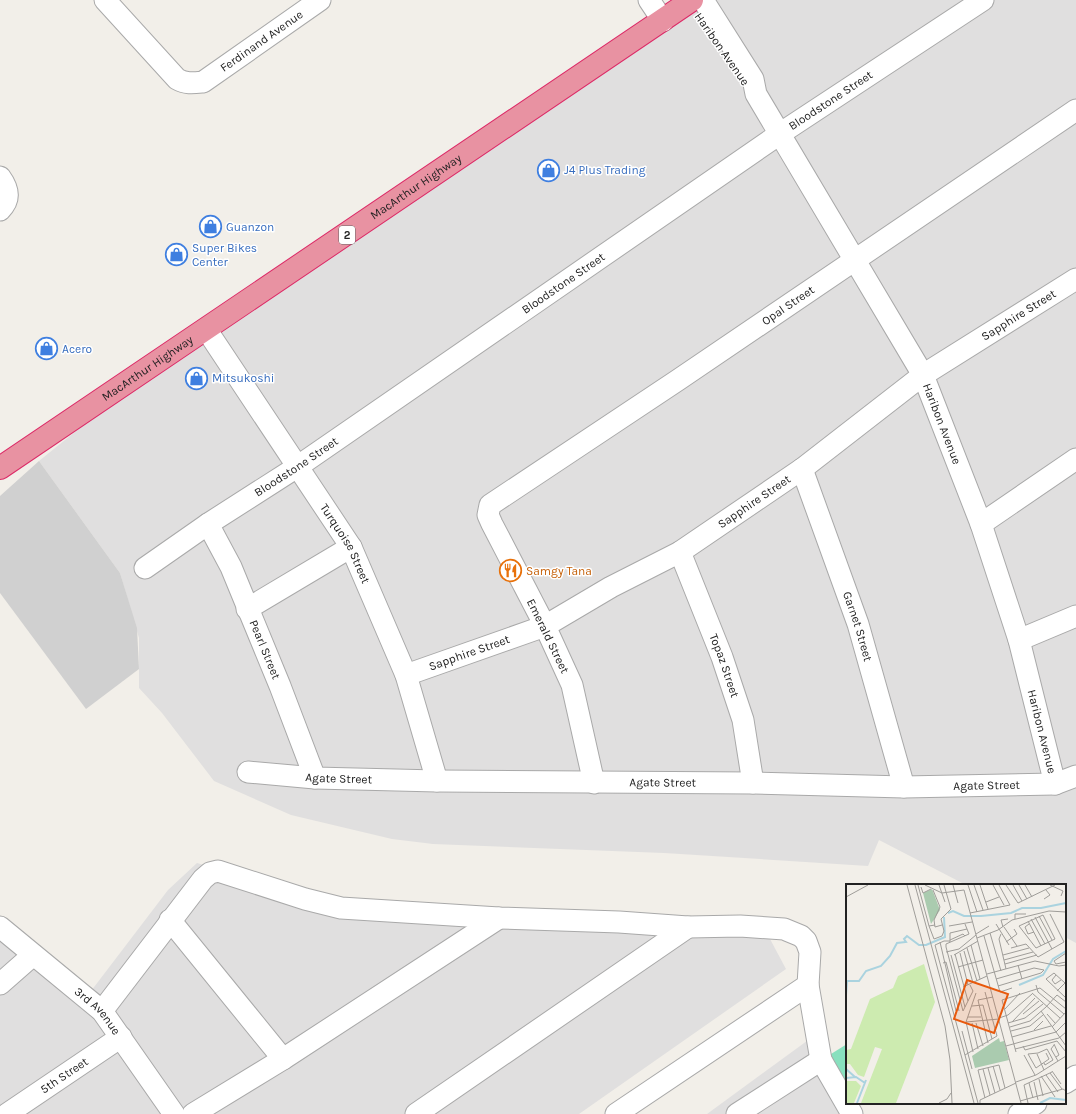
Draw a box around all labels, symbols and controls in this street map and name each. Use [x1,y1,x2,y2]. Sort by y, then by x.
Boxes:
street label: Ferdinand Avenue [217,7,306,75]
street label: Haribon Avenue [692,10,752,88]
street label: Bloodstone Street [786,67,876,133]
street label: MacArthur Highway [368,151,464,223]
shop icon: J4 Plus Trading [536,157,562,183]
place label: J4 Plus Trading [564,163,646,177]
shop icon: Guanzon [198,214,224,240]
place label: Guanzon [226,220,274,234]
road number: 2 [339,226,355,244]
place label: Super Bikes Center [192,241,257,269]
shop icon: Super Bikes Center [163,242,189,268]
street label: Bloodstone Street [519,249,608,317]
street label: Opal Street [759,282,817,328]
street label: Sapphire Street [979,286,1059,344]
street label: MacArthur Highway [99,332,196,404]
shop icon: Acero [34,336,60,362]
place label: Acero [62,342,92,356]
shop icon: Mitsukoshi [184,365,210,391]
place label: Mitsukoshi [212,371,274,385]
street label: Haribon Avenue [920,381,964,466]
street label: Bloodstone Street [252,434,341,500]
street label: Sapphire Street [715,472,794,531]
street label: Turquoise Street [317,501,373,586]
restaurant icon: Samgy Tana [497,558,523,584]
place label: Samgy Tana [526,564,592,578]
street label: Garnet Street [840,590,875,663]
street label: Emerald Street [524,596,572,676]
street label: Pearl Street [247,618,284,682]
street label: Sapphire Street [427,632,512,673]
street label: Topaz Street [706,632,742,700]
street label: Haribon Avenue [1025,688,1059,775]
street label: Agate Street [305,770,373,786]
street label: Agate Street [629,775,697,790]
street label: Agate Street [953,778,1021,793]
inset map [846,884,1066,1104]
street label: 3rd Avenue [72,984,123,1037]
street label: 5th Street [38,1054,91,1096]

